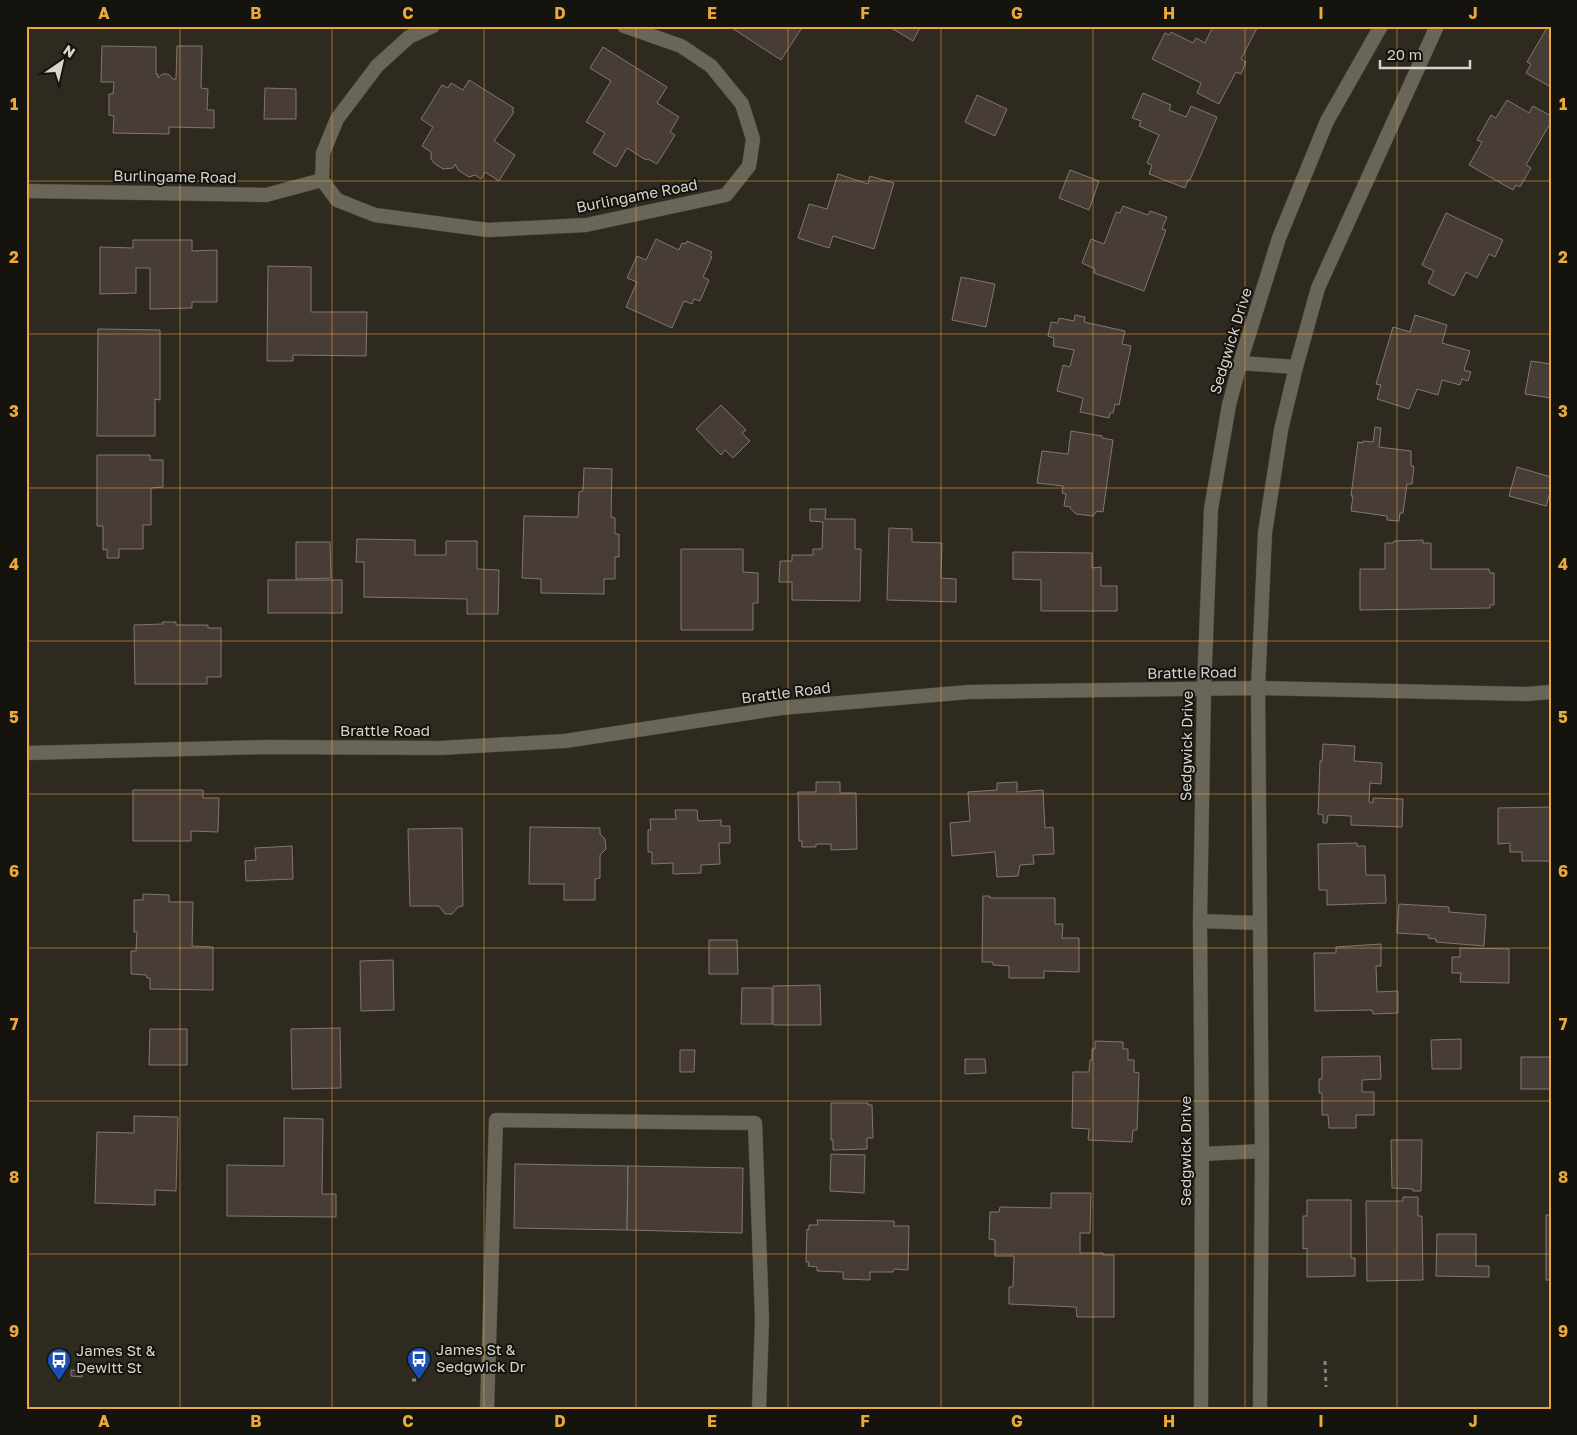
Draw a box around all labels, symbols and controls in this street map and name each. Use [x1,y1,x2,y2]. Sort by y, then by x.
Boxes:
text: A [98,3,110,23]
text: B [250,3,262,23]
text: C [402,3,414,23]
text: D [554,3,566,23]
text: E [707,3,717,23]
text: F [860,3,870,23]
text: G [1011,3,1023,23]
text: H [1163,3,1175,23]
text: I [1318,3,1324,23]
text: J [1468,3,1478,23]
north arrow [38,38,88,88]
scale bar [1380,38,1470,70]
text: N [60,41,79,61]
text: 20 m [1387,45,1422,63]
text: 1 [10,94,18,114]
text: 1 [1559,94,1567,114]
street label: Burlingame Road [113,166,237,186]
street label: Burlingame Road [575,174,699,216]
text: 2 [9,247,19,267]
text: 2 [1558,247,1568,267]
street label: Sedgwick Drive [1205,285,1255,396]
text: 3 [9,401,19,421]
text: 3 [1558,401,1568,421]
text: 4 [9,554,19,574]
text: 4 [1558,554,1568,574]
street label: Brattle Road [1147,662,1237,682]
street label: Brattle Road [740,678,832,706]
street label: Sedgwick Drive [1176,690,1196,801]
text: 5 [9,707,19,727]
text: 5 [1558,707,1568,727]
street label: Brattle Road [340,721,430,739]
text: 6 [9,861,19,881]
text: 6 [1558,861,1568,881]
text: 7 [10,1014,19,1034]
text: 7 [1559,1014,1568,1034]
street label: Sedgwick Drive [1176,1095,1194,1206]
text: 8 [9,1167,19,1187]
text: 8 [1558,1167,1568,1187]
text: 9 [9,1321,19,1341]
text: 9 [1558,1321,1568,1341]
place label: James St & Sedgwick Dr [436,1340,526,1375]
place label: James St & Dewitt St [76,1341,156,1376]
bus stop icon: James St & Sedgwick Dr [406,1346,432,1380]
bus stop icon: James St & Dewitt St [46,1347,72,1381]
text: A [98,1411,110,1431]
text: B [250,1411,262,1431]
text: C [402,1411,414,1431]
text: D [554,1411,566,1431]
text: E [707,1411,717,1431]
text: F [860,1411,870,1431]
text: G [1011,1411,1023,1431]
text: H [1163,1411,1175,1431]
text: I [1318,1411,1324,1431]
text: J [1468,1411,1478,1431]

